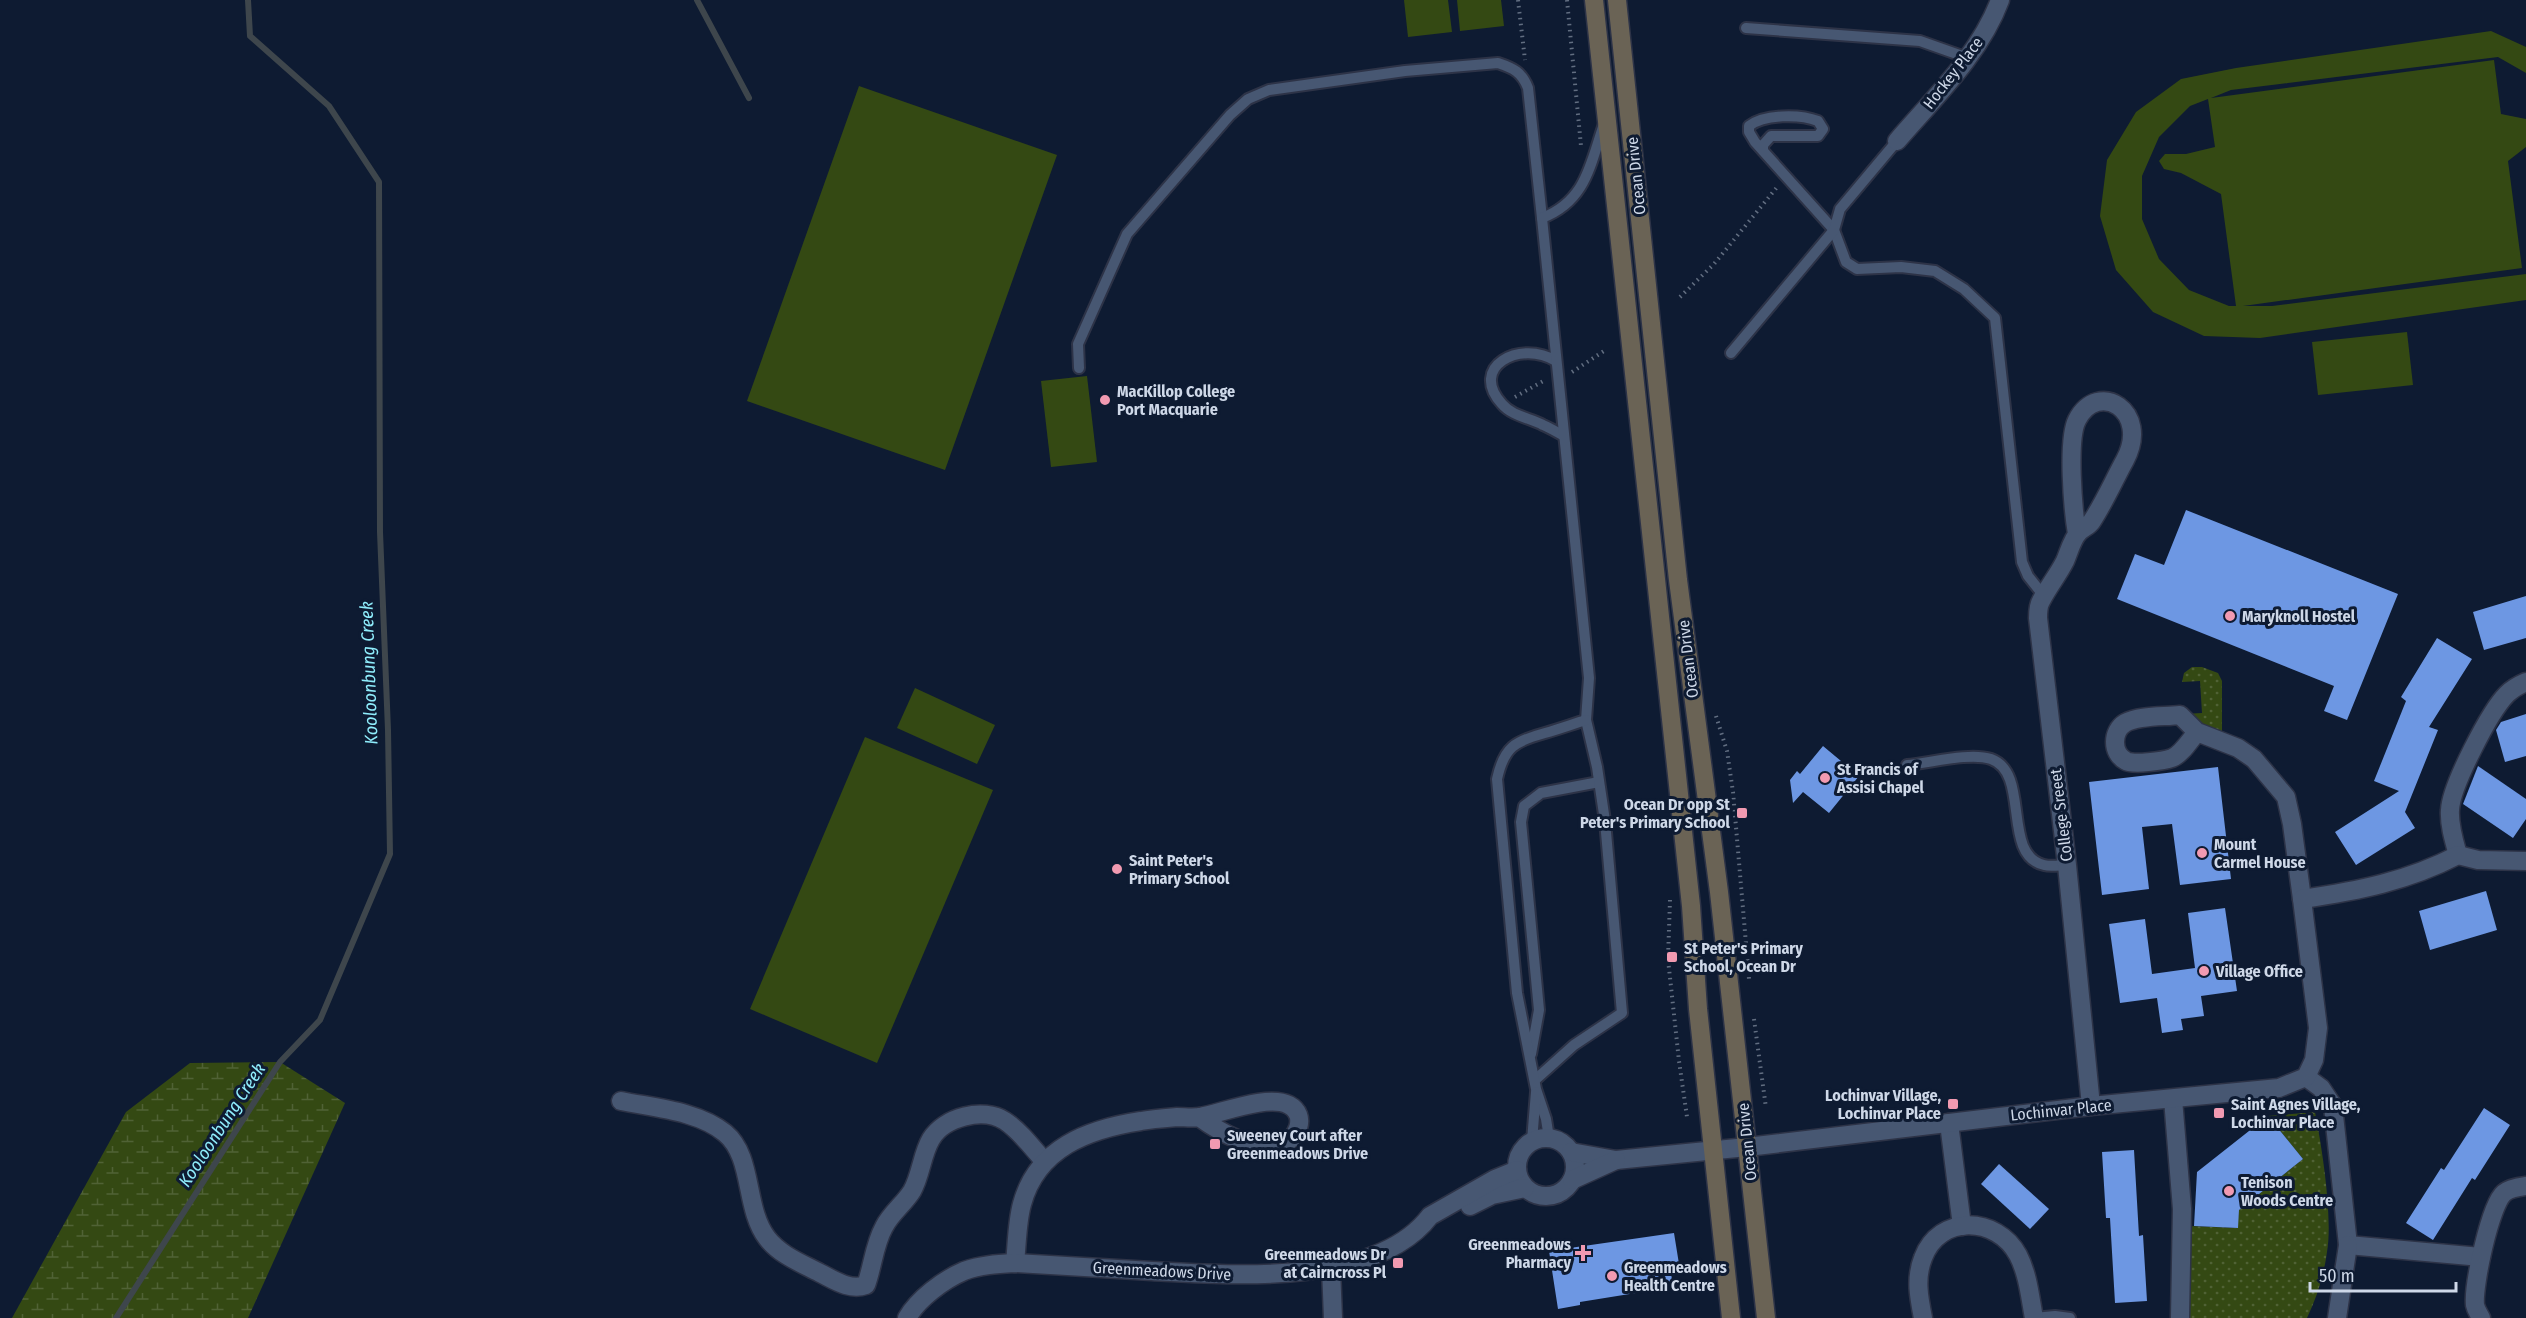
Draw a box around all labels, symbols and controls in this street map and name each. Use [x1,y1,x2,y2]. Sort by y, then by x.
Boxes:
street label: Hockey Place [1919,33,1987,113]
street label: Ocean Drive [1622,136,1650,216]
place label: MacKillop College Port Macquarie [1117,382,1235,419]
marker: MacKillop College Port Macquarie [1098,393,1112,407]
water label: Kooloonbung Creek [356,601,382,745]
place label: Maryknoll Hostel [2242,607,2356,626]
marker: Maryknoll Hostel [2223,609,2237,623]
street label: Ocean Drive [1674,619,1702,699]
place label: St Francis of Assisi Chapel [1836,760,1925,797]
street label: College Sreeet [2046,767,2076,863]
marker: St Francis of Assisi Chapel [1818,771,1832,785]
place label: Ocean Dr opp St Peter's Primary School [1580,795,1731,832]
marker: Ocean Dr opp St Peter's Primary School [1735,806,1749,820]
place label: Mount Carmel House [2214,835,2306,872]
marker: Mount Carmel House [2195,846,2209,860]
place label: Saint Peter's Primary School [1129,851,1230,888]
marker: Saint Peter's Primary School [1110,862,1124,876]
place label: St Peter's Primary School, Ocean Dr [1684,939,1803,976]
marker: St Peter's Primary School, Ocean Dr [1665,950,1679,964]
place label: Village Office [2215,962,2303,981]
marker: Village Office [2197,964,2211,978]
water label: Kooloonbung Creek [174,1059,270,1191]
place label: Lochinvar Village, Lochinvar Place [1825,1086,1941,1123]
street label: Lochinvar Place [2010,1095,2113,1125]
place label: Saint Agnes Village, Lochinvar Place [2231,1095,2361,1132]
marker: Lochinvar Village, Lochinvar Place [1946,1097,1960,1111]
street label: Ocean Drive [1733,1102,1761,1182]
marker: Saint Agnes Village, Lochinvar Place [2212,1106,2226,1120]
place label: Sweeney Court after Greenmeadows Drive [1227,1126,1368,1163]
marker: Sweeney Court after Greenmeadows Drive [1208,1137,1222,1151]
place label: Tenison Woods Centre [2241,1173,2333,1210]
marker: Tenison Woods Centre [2222,1184,2236,1198]
place label: Greenmeadows Pharmacy [1468,1235,1571,1272]
place label: Greenmeadows Dr at Cairncross Pl [1264,1245,1387,1282]
marker: Greenmeadows Pharmacy [1576,1246,1590,1260]
scale bar [2310,1255,2456,1293]
marker: Greenmeadows Dr at Cairncross Pl [1391,1256,1405,1270]
street label: Greenmeadows Drive [1092,1258,1232,1284]
place label: Greenmeadows Health Centre [1624,1258,1727,1295]
text: 50 m [2319,1265,2355,1287]
marker: Greenmeadows Health Centre [1605,1269,1619,1283]

